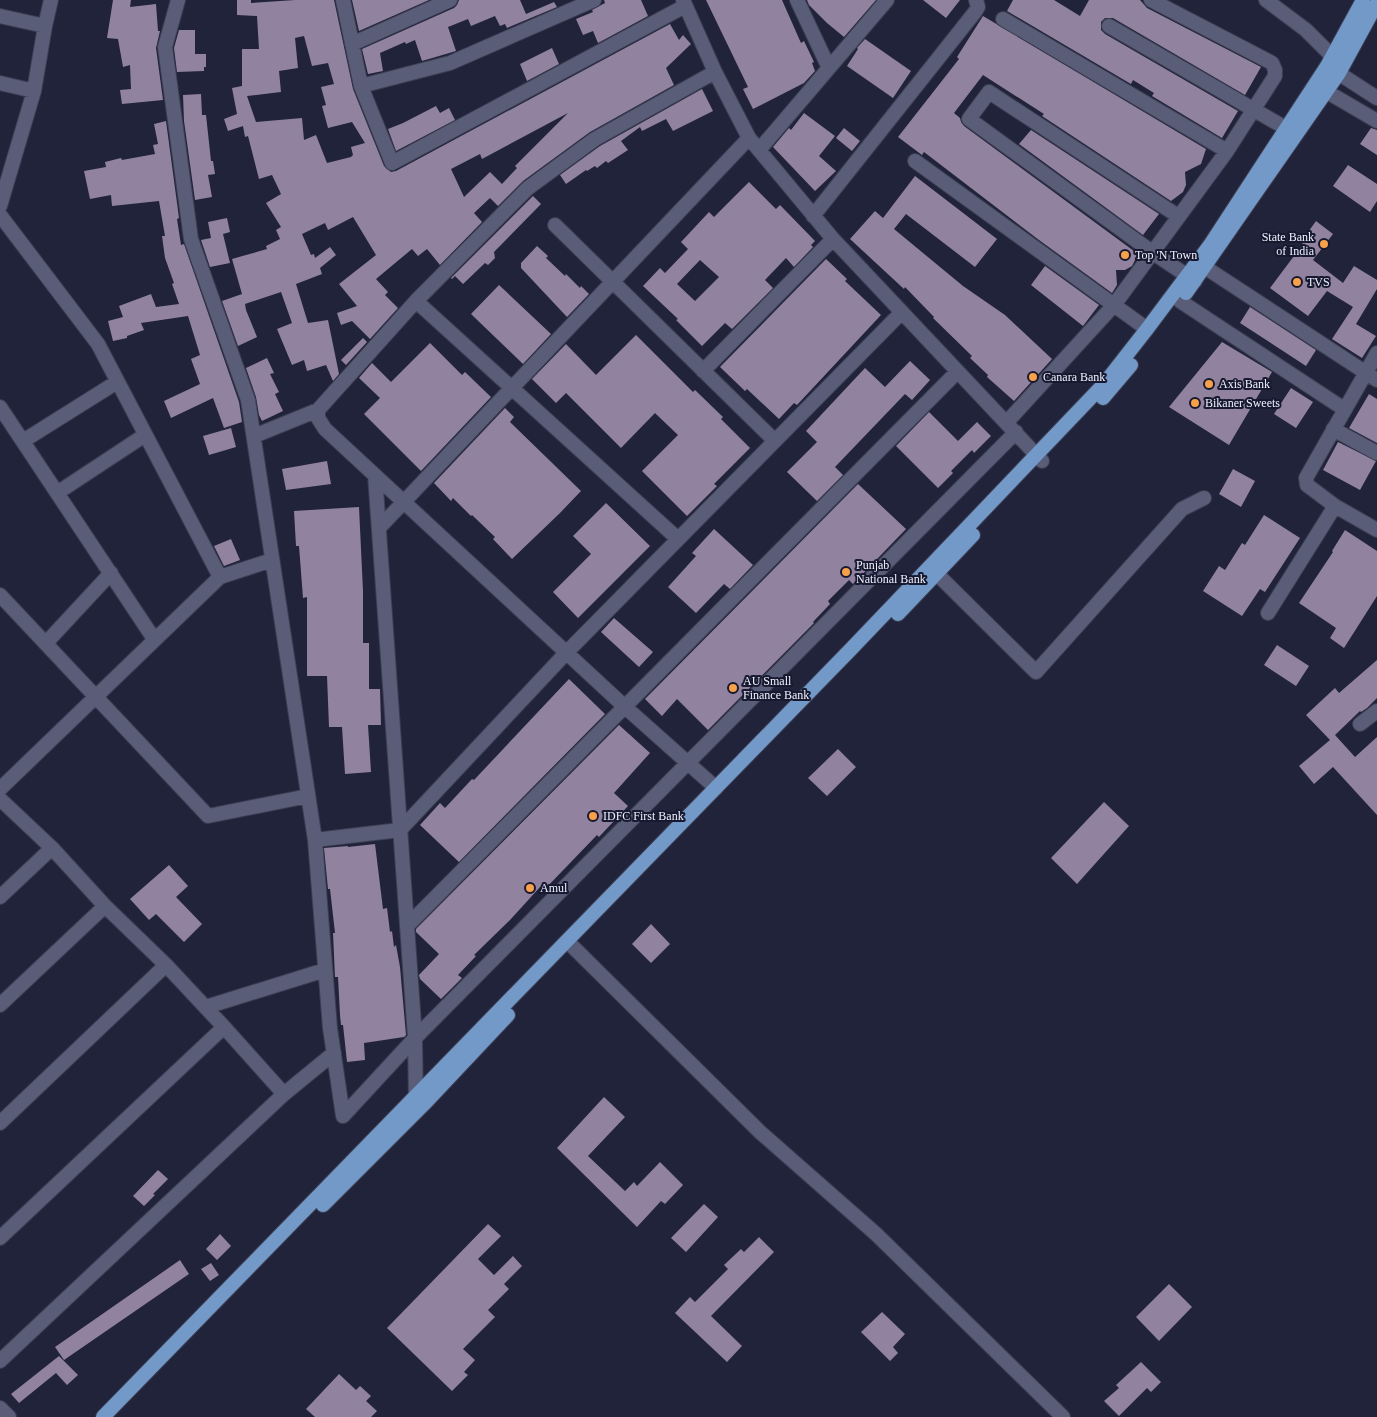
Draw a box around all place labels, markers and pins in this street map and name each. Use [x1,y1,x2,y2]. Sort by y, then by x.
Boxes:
place label: State Bank of India [1262,230,1315,258]
marker: State Bank of India [1318,238,1330,250]
place label: Top 'N Town [1135,248,1197,262]
marker: Top 'N Town [1119,249,1131,261]
place label: TVS [1307,275,1330,289]
marker: TVS [1291,276,1303,288]
place label: Canara Bank [1043,370,1105,384]
marker: Canara Bank [1027,371,1039,383]
place label: Axis Bank [1219,377,1270,391]
marker: Axis Bank [1203,378,1215,390]
place label: Bikaner Sweets [1205,396,1280,410]
marker: Bikaner Sweets [1189,397,1201,409]
place label: Punjab National Bank [856,558,926,586]
marker: Punjab National Bank [840,566,852,578]
place label: AU Small Finance Bank [743,674,809,702]
marker: AU Small Finance Bank [727,682,739,694]
place label: IDFC First Bank [603,809,684,823]
marker: IDFC First Bank [587,810,599,822]
place label: Amul [540,881,568,895]
marker: Amul [524,882,536,894]

